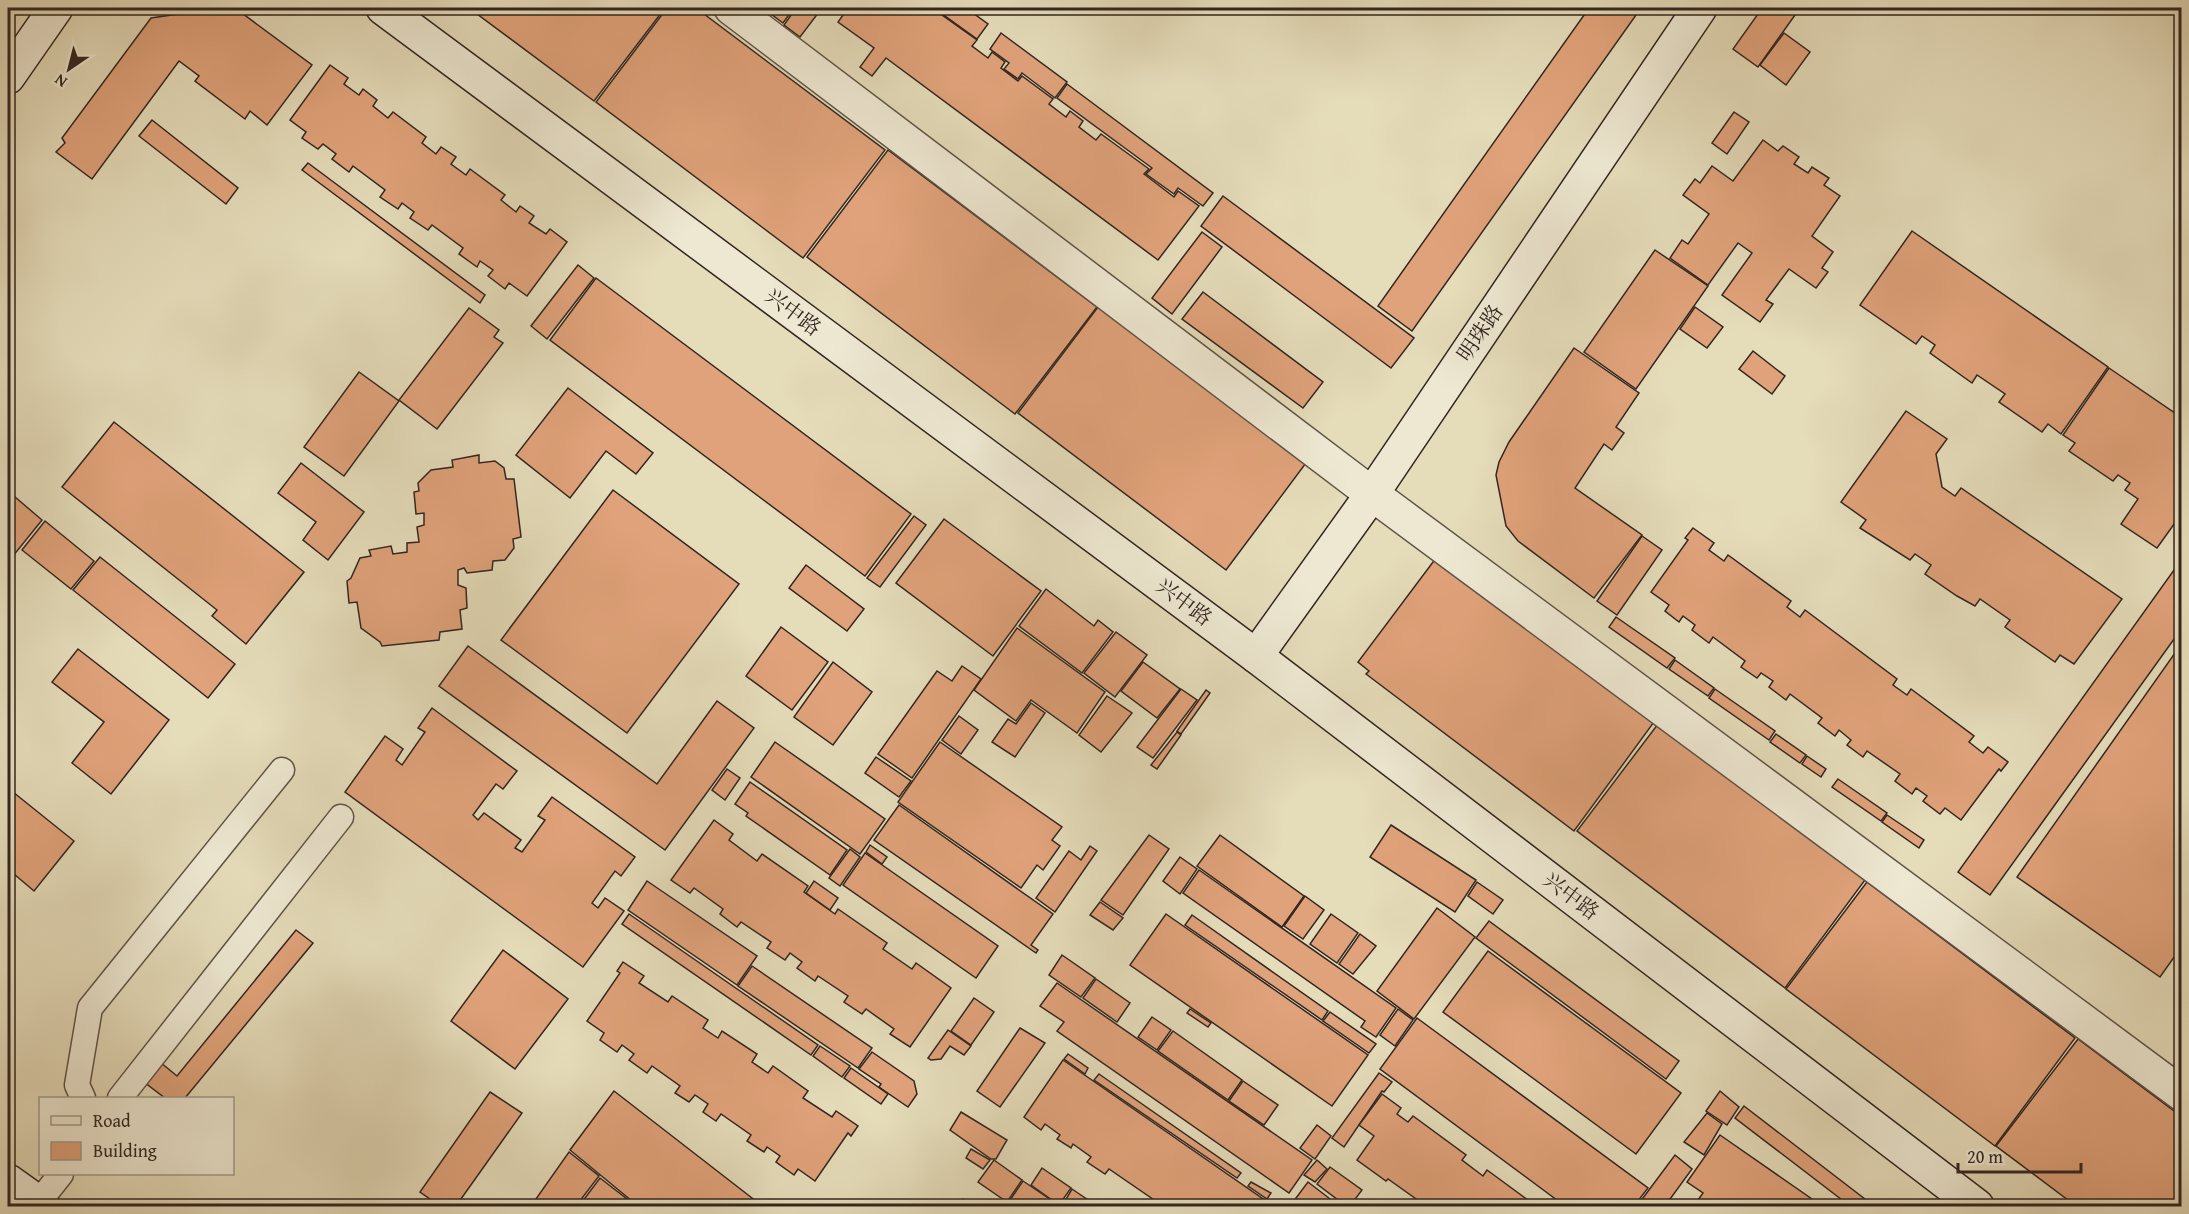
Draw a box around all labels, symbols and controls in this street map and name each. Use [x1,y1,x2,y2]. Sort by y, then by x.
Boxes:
north arrow [39,39,99,99]
text: N [49,68,72,94]
street label: 兴中路 [759,280,828,343]
street label: 明珠路 [1449,298,1510,368]
street label: 兴中路 [1150,570,1219,633]
street label: 兴中路 [1537,864,1606,927]
legend [39,1097,234,1175]
text: Road [93,1107,131,1134]
scale bar [1958,1136,2081,1174]
text: Building [93,1137,157,1164]
text: 20 m [1967,1143,2003,1170]

